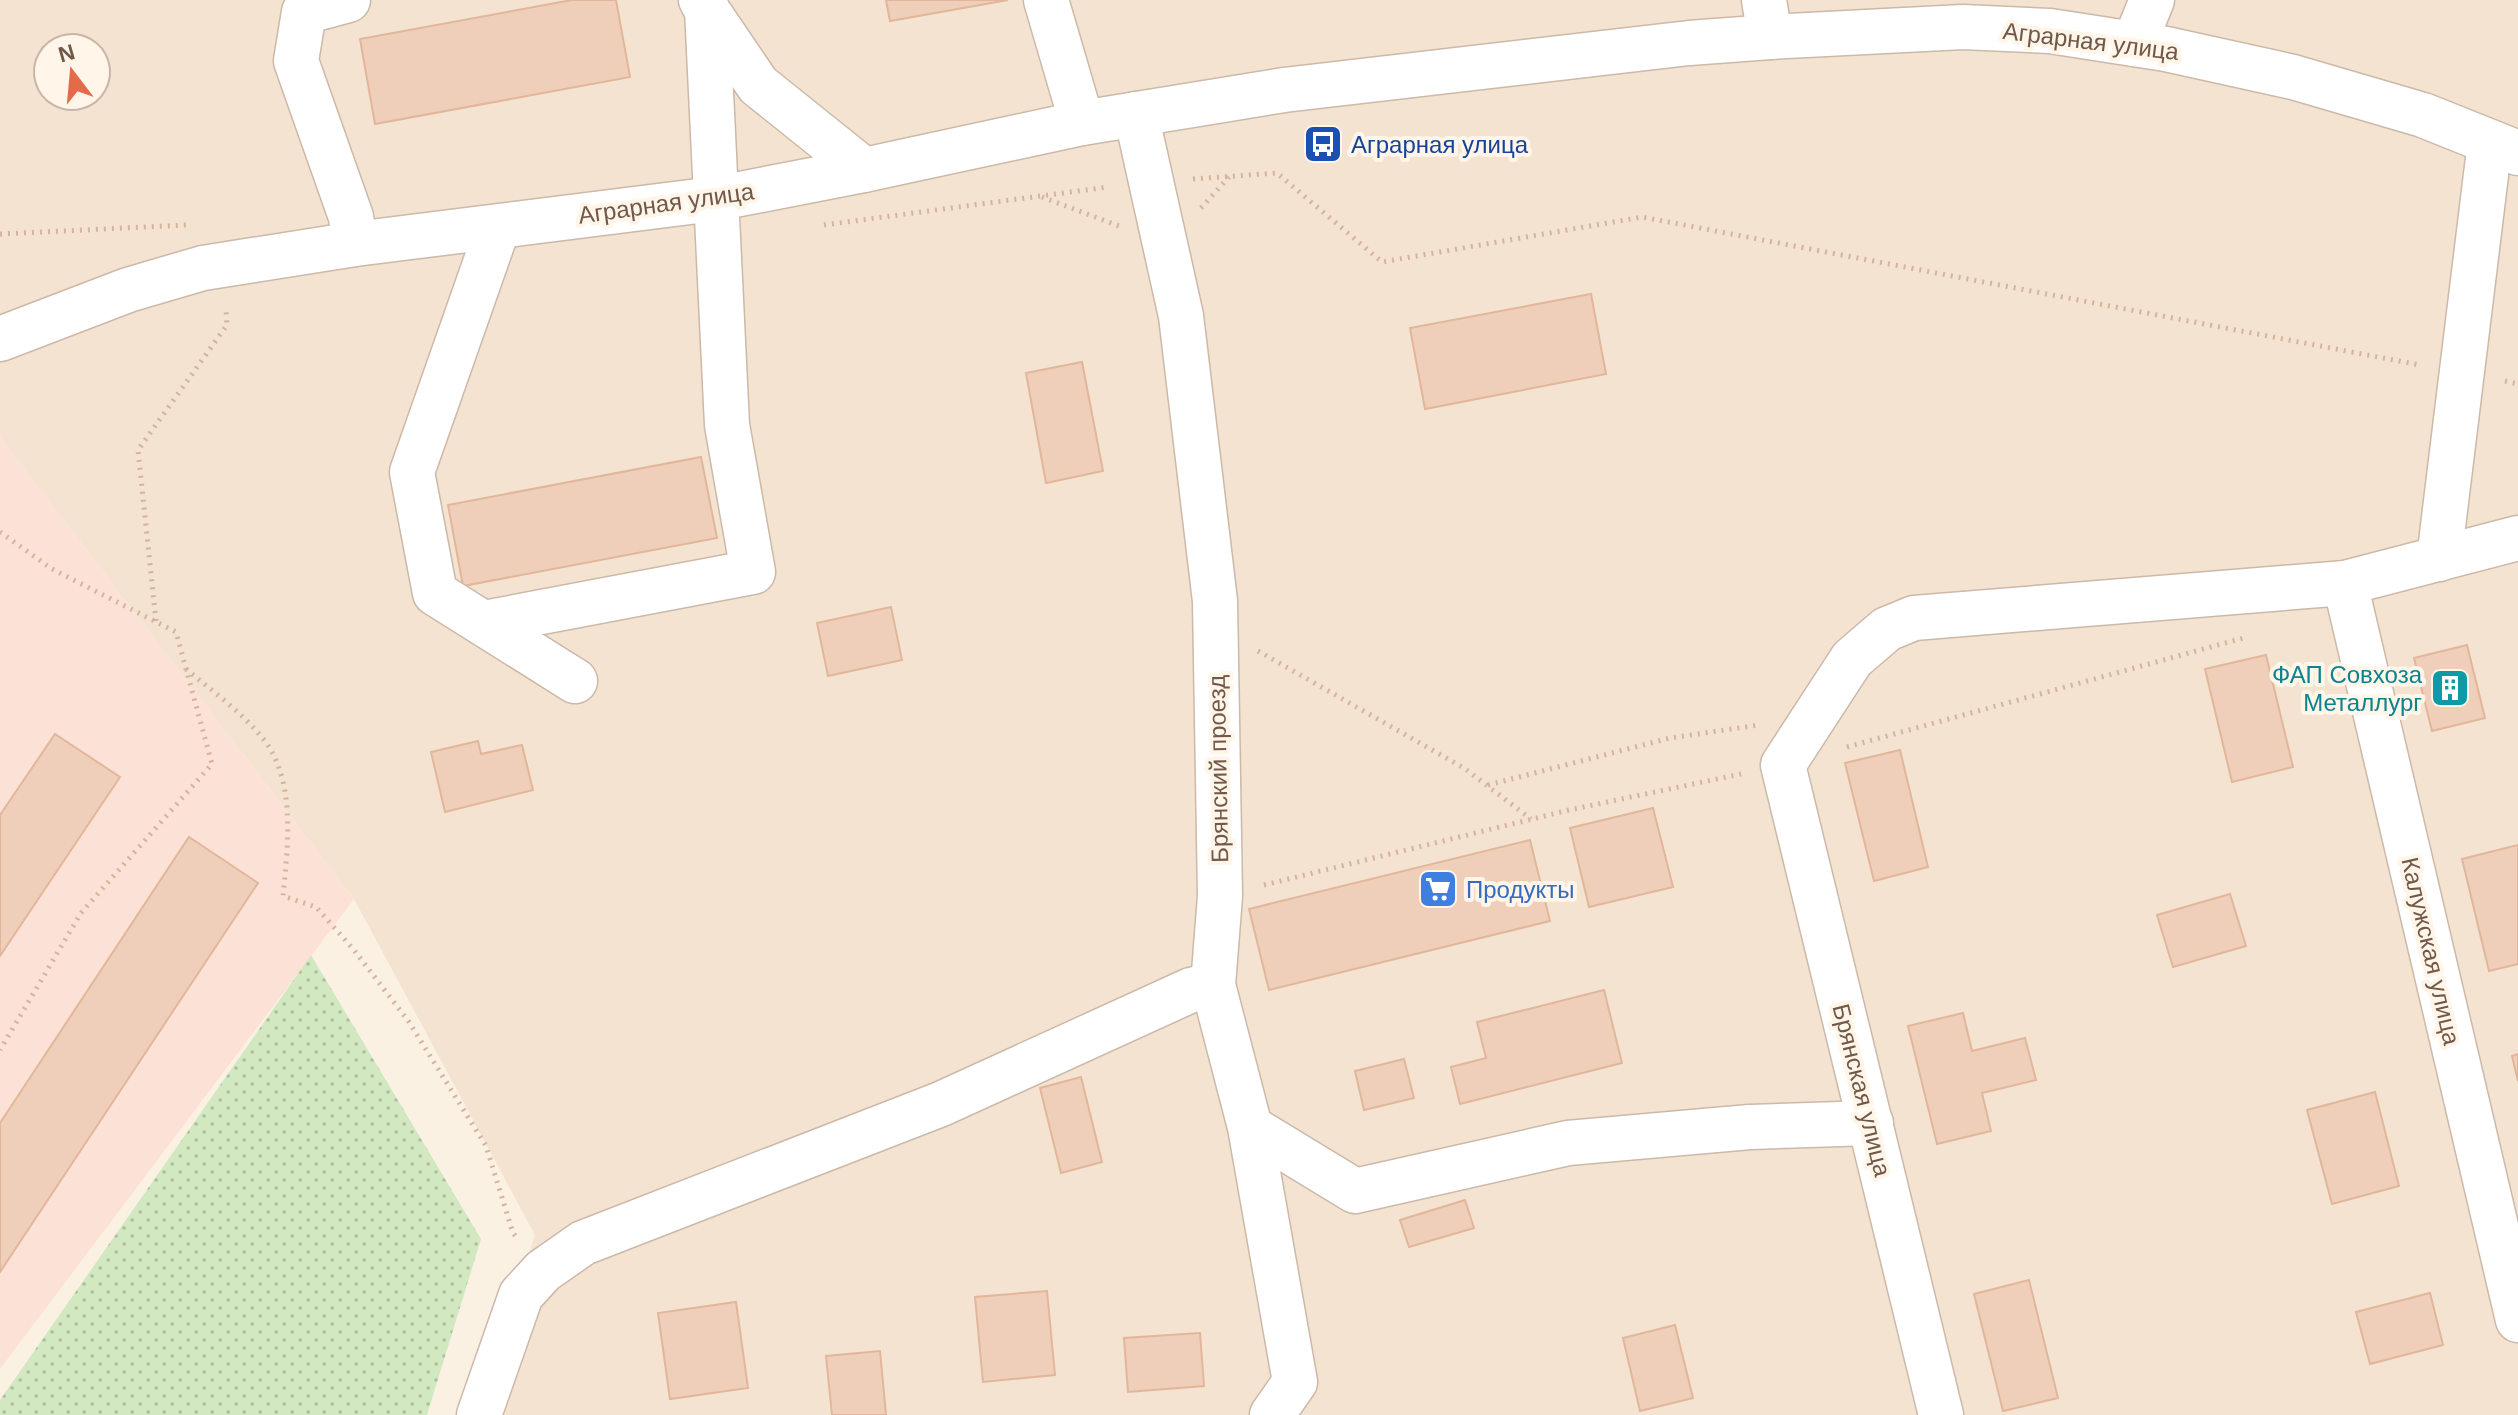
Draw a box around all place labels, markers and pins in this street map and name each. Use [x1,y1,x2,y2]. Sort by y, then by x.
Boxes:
bus stop icon: Аграрная улица [1302,123,1344,165]
place label: Аграрная улица [1351,131,1529,158]
place label: ФАП Совхоза Металлург [2272,661,2423,716]
building icon: ФАП Совхоза Металлург [2429,667,2471,709]
supermarket icon: Продукты [1417,868,1459,910]
place label: Продукты [1466,876,1574,903]

